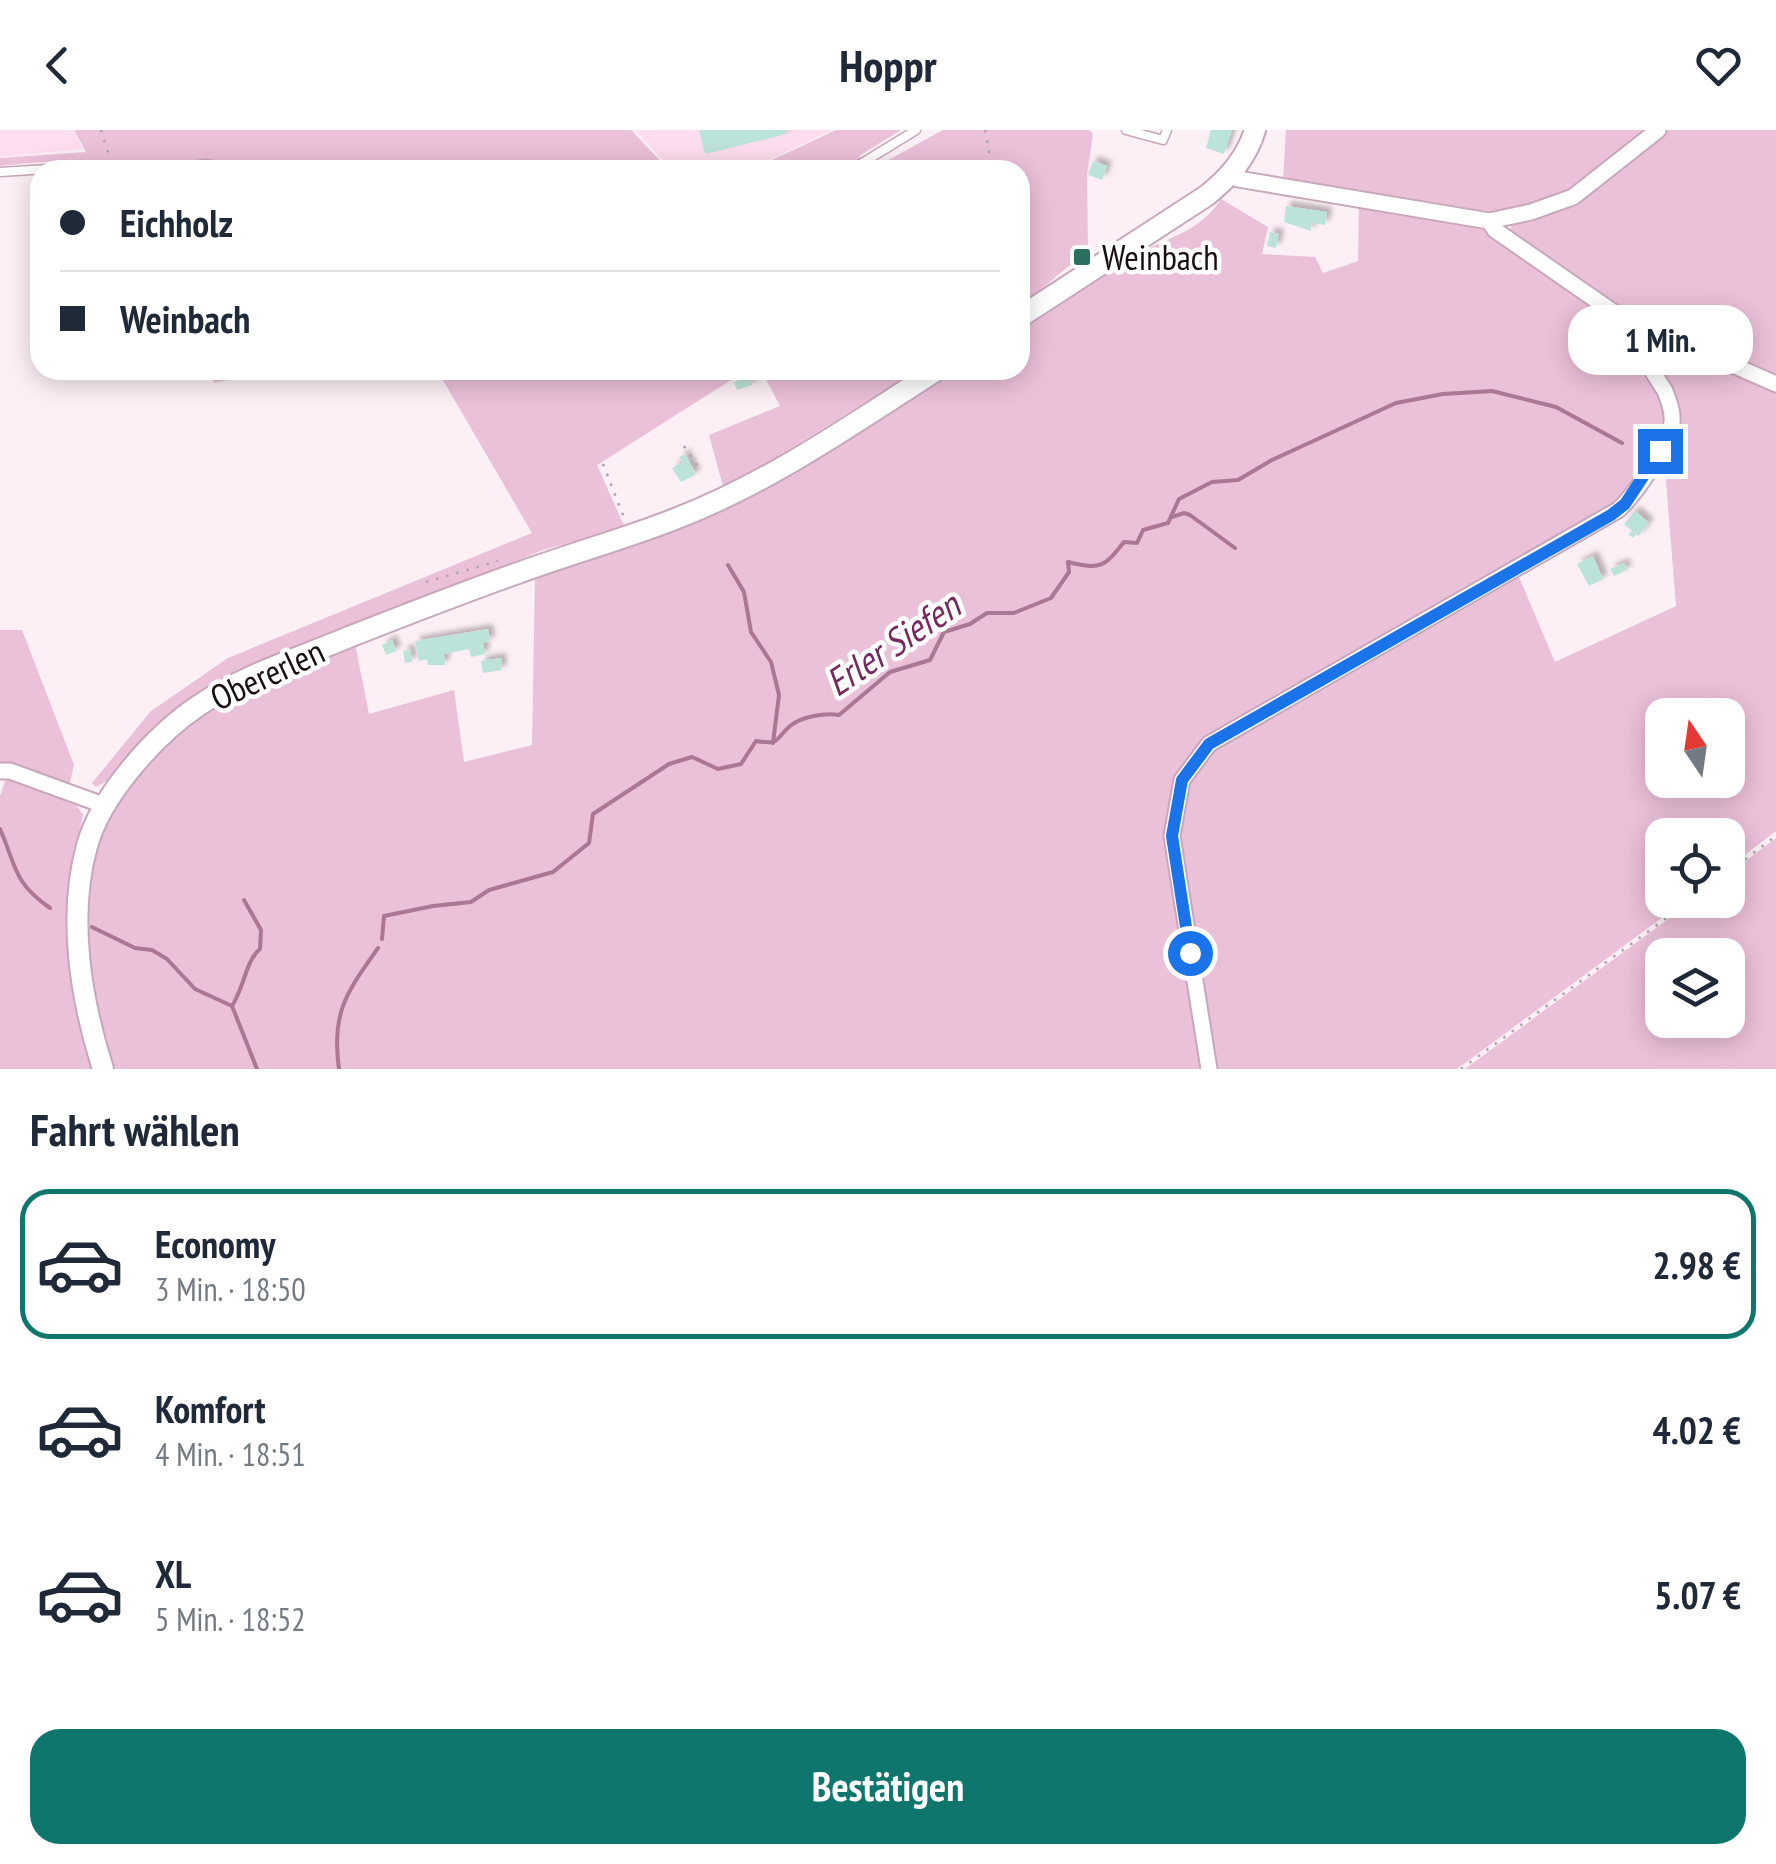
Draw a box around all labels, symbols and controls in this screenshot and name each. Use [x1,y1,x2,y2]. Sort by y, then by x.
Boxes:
text: Hoppr [839,36,937,94]
icon: back [30,38,85,93]
icon: heart [1691,38,1746,93]
text: Eichholz [120,198,233,247]
place label: Weinbach [1102,234,1219,280]
marker: Weinbach [1071,246,1093,268]
text: Weinbach [120,294,250,343]
callout: 1 Min. [1568,306,1752,376]
text: 1 Min. [1625,319,1696,361]
route end [1638,429,1683,474]
water label: Erler Siefen [815,579,971,706]
street label: Obererlen [203,628,331,720]
north arrow [1645,698,1745,798]
map controls [1645,698,1745,1038]
button: locate [1645,818,1745,918]
route start [1168,931,1213,976]
button: layers [1645,938,1745,1038]
text: Fahrt wählen [30,1100,240,1158]
icon: car [35,1219,125,1309]
text: Economy [155,1219,275,1268]
text: 2.98 € [1652,1240,1741,1289]
text: 3 Min. · 18:50 [155,1268,306,1310]
icon: car [35,1384,125,1474]
text: Komfort [155,1384,266,1433]
text: 4.02 € [1652,1405,1741,1454]
text: 4 Min. · 18:51 [155,1433,306,1475]
icon: car [35,1549,125,1639]
text: XL [155,1549,191,1598]
text: 5.07 € [1654,1570,1741,1619]
text: 5 Min. · 18:52 [155,1598,306,1640]
button: Bestätigen [30,1729,1746,1844]

